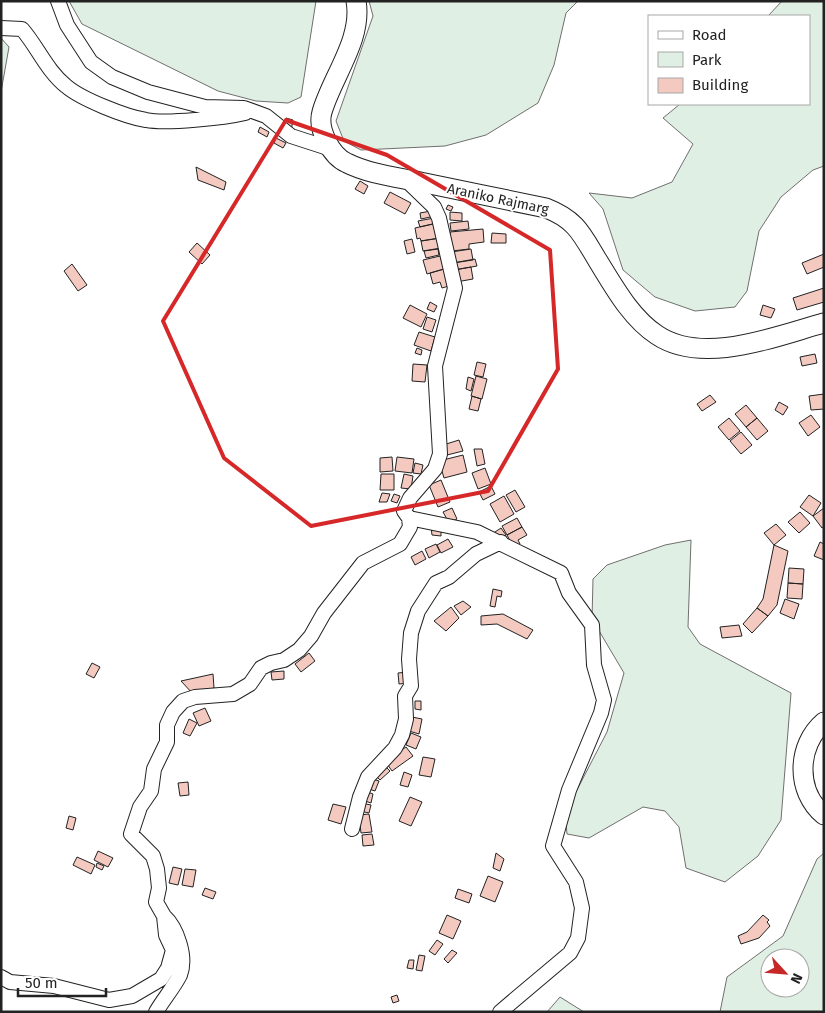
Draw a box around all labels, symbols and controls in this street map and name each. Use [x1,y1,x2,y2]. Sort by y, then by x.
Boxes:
legend [648,15,810,105]
text: Road [692,26,727,44]
text: Park [692,51,722,69]
text: Building [692,76,748,94]
street label: Araniko Rajmarg [446,180,551,218]
north arrow [760,948,810,998]
scale bar [18,966,105,998]
text: N [787,971,806,986]
text: 50 m [25,974,58,992]

